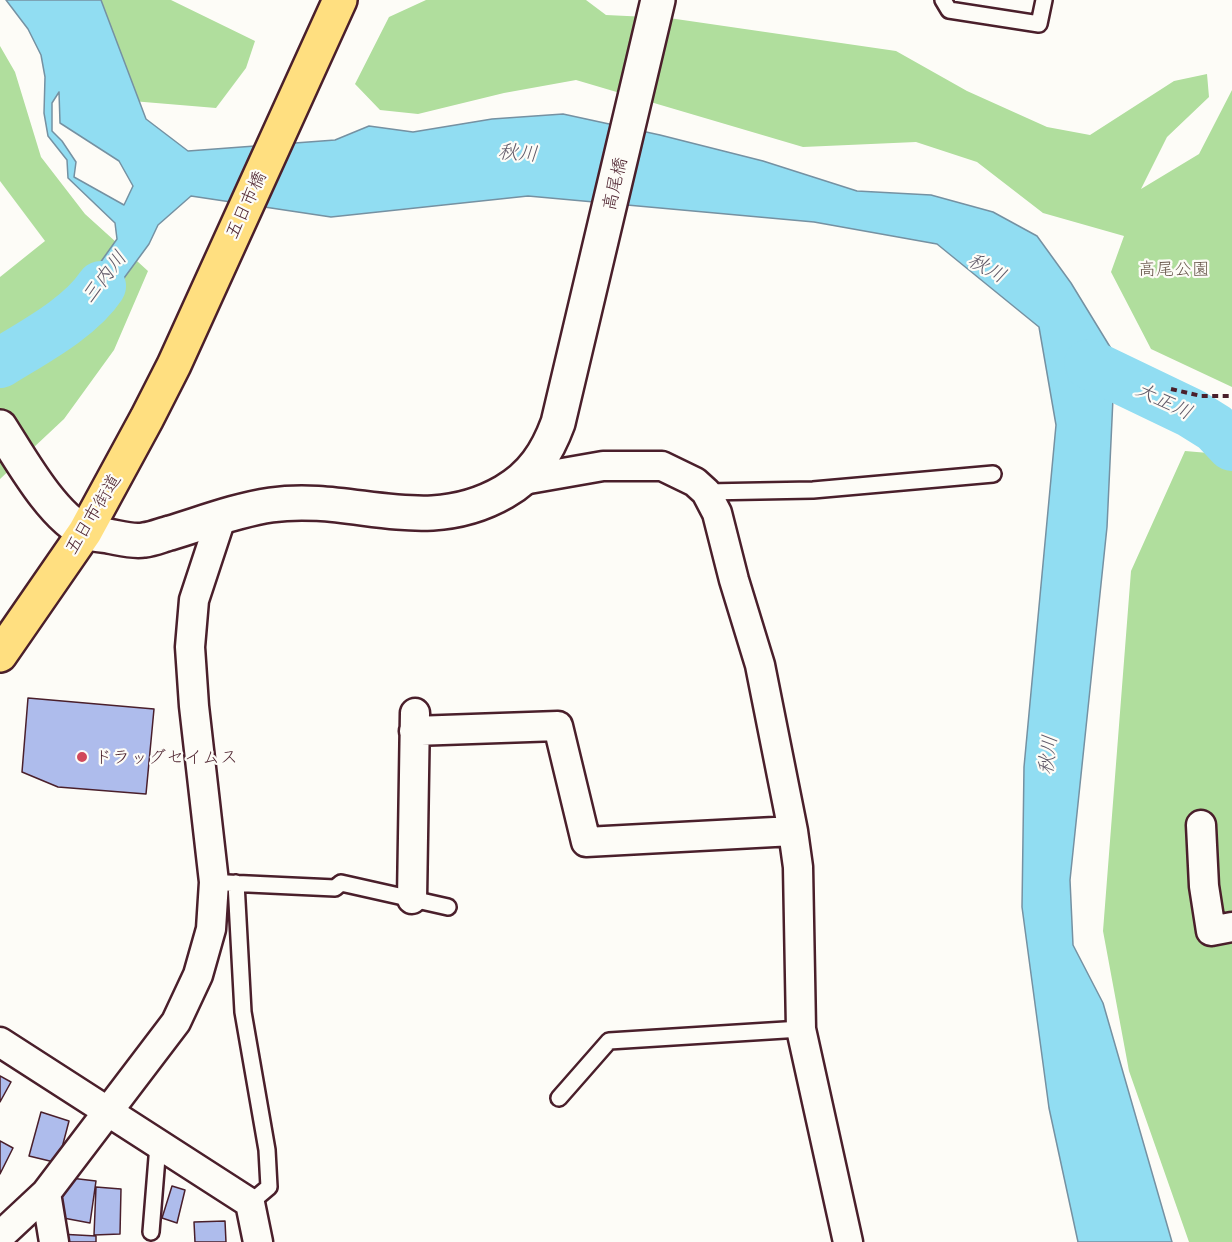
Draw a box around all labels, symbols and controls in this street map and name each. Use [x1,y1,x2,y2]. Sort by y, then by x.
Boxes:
water label: 秋川 [497,140,539,166]
street label: 高尾橋 [598,155,632,213]
street label: 五日市橋 [221,168,271,242]
water label: 三内川 [76,246,132,308]
water label: 秋川 [964,248,1010,288]
park label: 高尾公園 [1138,258,1210,280]
water label: 大正川 [1132,377,1196,425]
street label: 五日市街道 [61,470,125,558]
water label: 秋川 [1034,734,1062,776]
place label: ドラッグセイムス [94,746,238,768]
marker: ドラッグセイムス [75,750,89,764]

